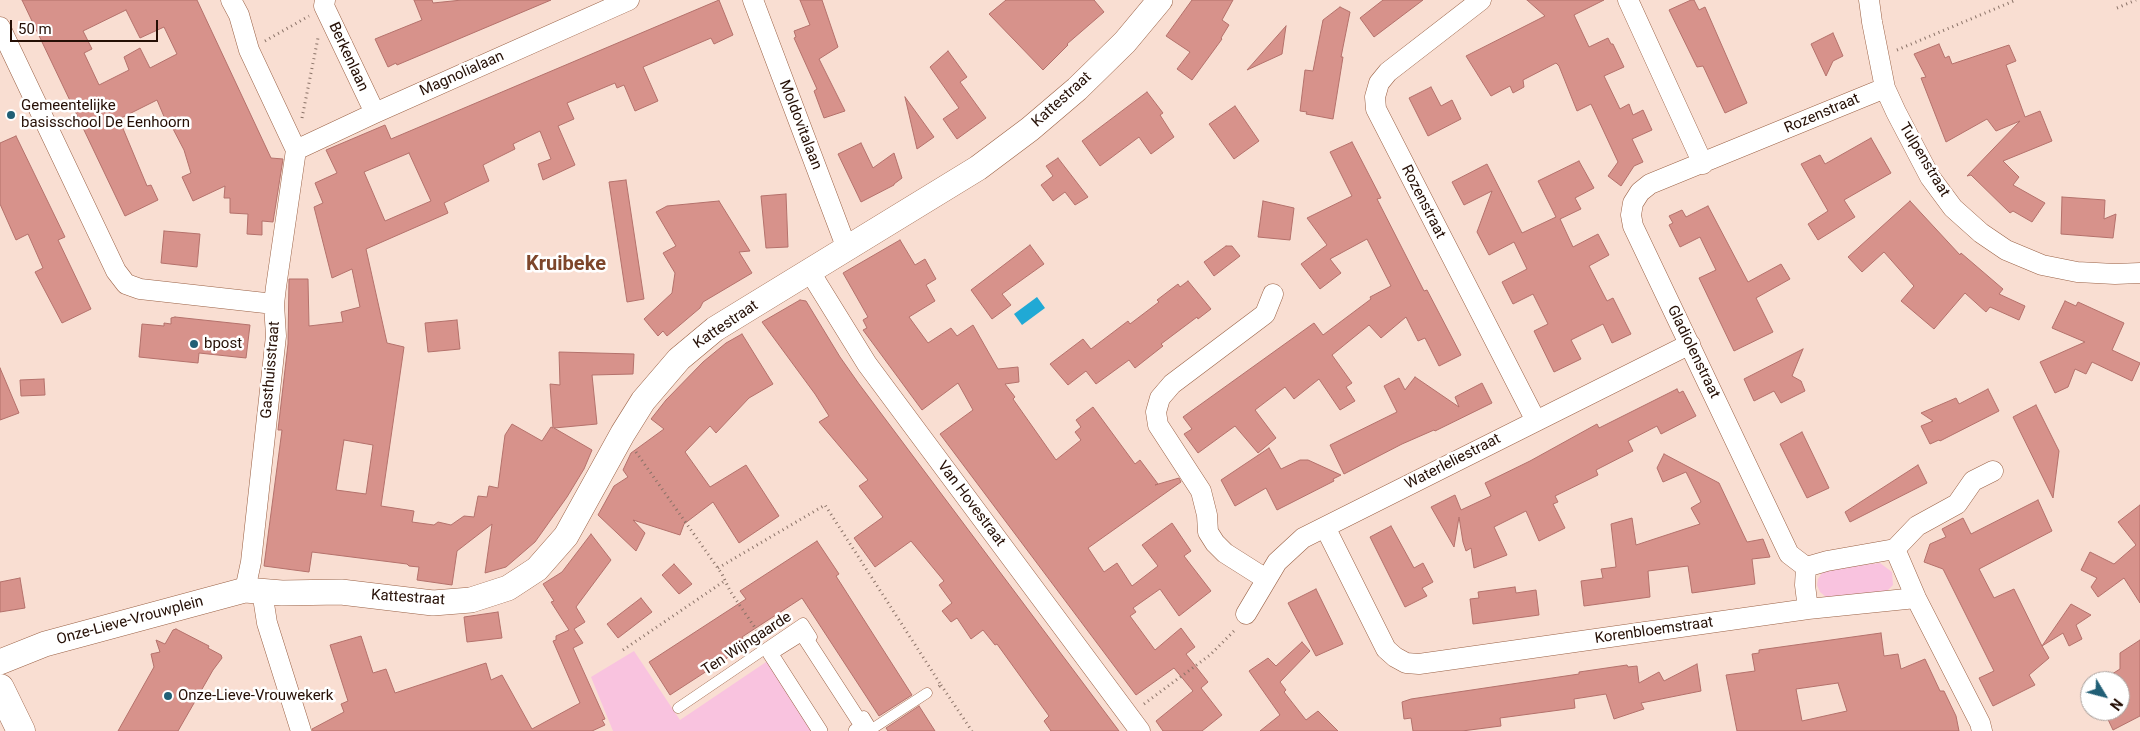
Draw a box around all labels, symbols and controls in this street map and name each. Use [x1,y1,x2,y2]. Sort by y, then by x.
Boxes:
scale bar [12,10,160,42]
text: 50 m [18,20,52,38]
street label: Berkenlaan [324,20,372,94]
street label: Magnolialaan [417,47,507,101]
street label: Kattestraat [1028,69,1096,131]
street label: Moldovitalaan [775,78,825,172]
street label: Rozenstraat [1782,90,1862,138]
place label: Gemeentelijke basisschool De Eenhoorn [21,97,190,132]
marker: Gemeentelijke basisschool De Eenhoorn [5,109,17,121]
street label: Tulpenstraat [1895,120,1953,200]
street label: Rozenstraat [1397,162,1449,242]
district label: Kruibeke [526,253,606,277]
street label: Kattestraat [690,297,762,353]
street label: Gladiolenstraat [1663,303,1723,401]
street label: Gasthuisstraat [258,321,284,419]
place label: bpost [204,335,242,353]
marker: bpost [188,338,200,350]
street label: Waterleliestraat [1402,430,1504,494]
street label: Van Hovestraat [933,458,1009,550]
street label: Kattestraat [370,586,446,610]
street label: Onze-Lieve-Vrouwplein [55,593,205,649]
street label: Ten Wijngaarde [699,608,795,680]
street label: Korenbloemstraat [1594,614,1714,648]
north arrow [2080,671,2130,721]
place label: Onze-Lieve-Vrouwekerk [178,687,333,705]
marker: Onze-Lieve-Vrouwekerk [162,690,174,702]
text: N [2107,696,2126,713]

